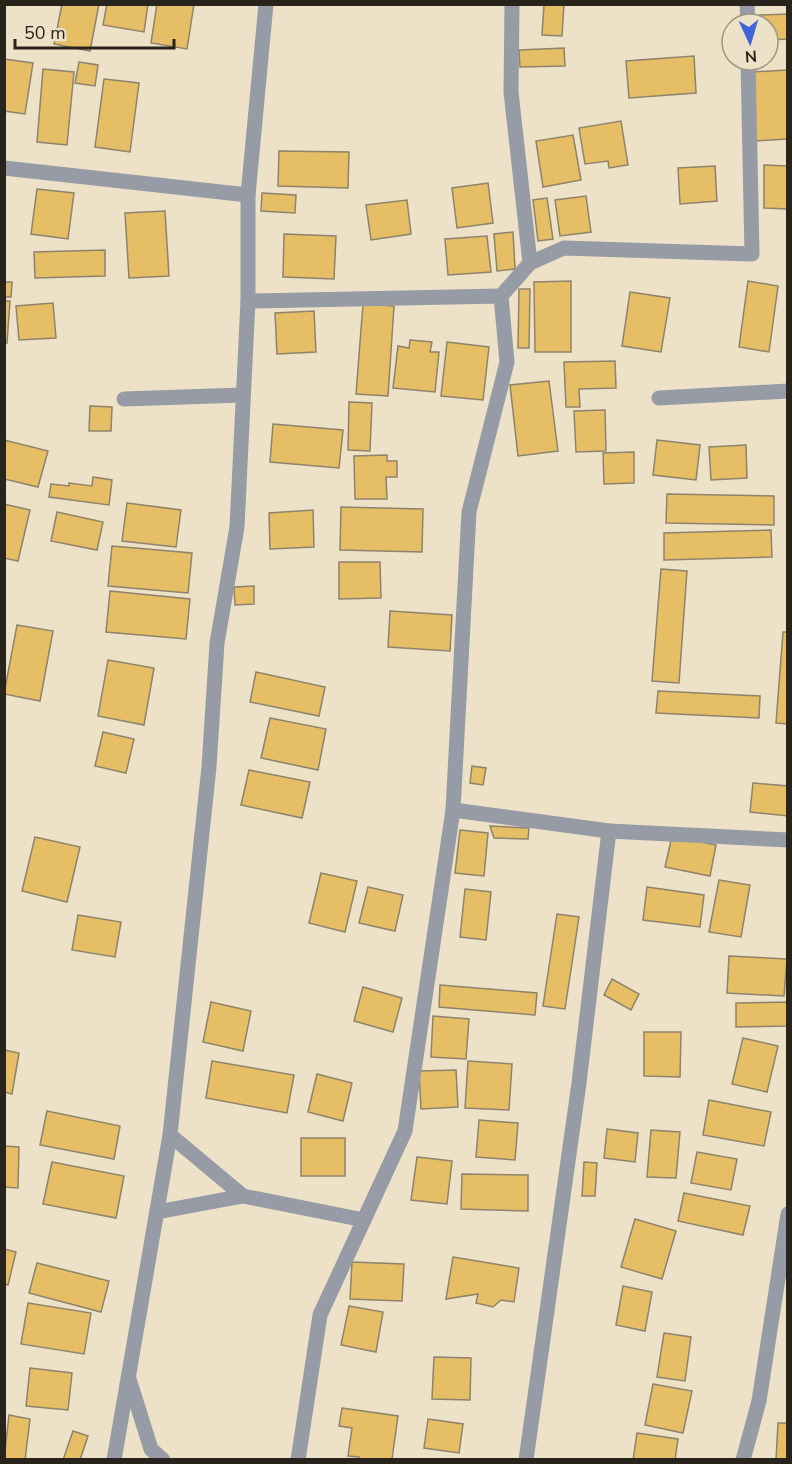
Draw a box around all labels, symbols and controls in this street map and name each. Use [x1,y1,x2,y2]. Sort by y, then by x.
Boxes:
scale bar [15,12,174,50]
north arrow [720,12,780,72]
text: 50 m [24,21,66,45]
text: N [744,45,758,67]

